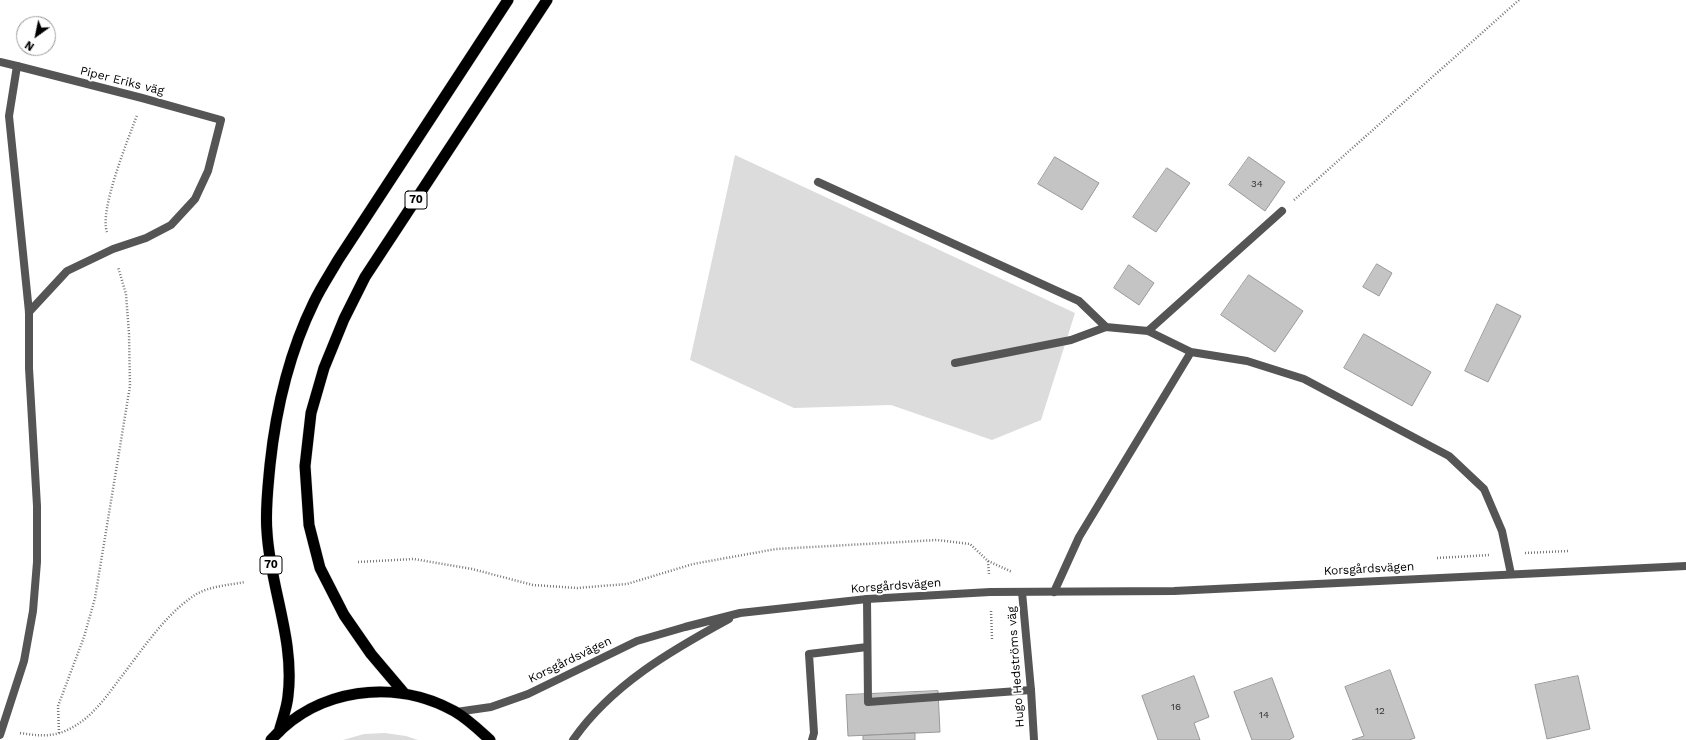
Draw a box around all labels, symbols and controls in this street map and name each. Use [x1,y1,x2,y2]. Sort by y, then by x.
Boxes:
north arrow [16,16,56,56]
text: N [23,38,37,53]
street label: Piper Eriks väg [79,64,165,98]
house number: 34 [1251,178,1263,190]
road number: 70 [405,191,427,209]
road number: 70 [260,556,282,574]
street label: Korsgårdsvägen [1323,559,1415,579]
street label: Korsgårdsvägen [850,576,942,596]
street label: Hugo Hedströms väg [1005,606,1027,728]
street label: Korsgårdsvägen [526,634,614,686]
house number: 16 [1171,701,1181,713]
house number: 12 [1375,705,1385,717]
house number: 14 [1259,709,1269,721]

